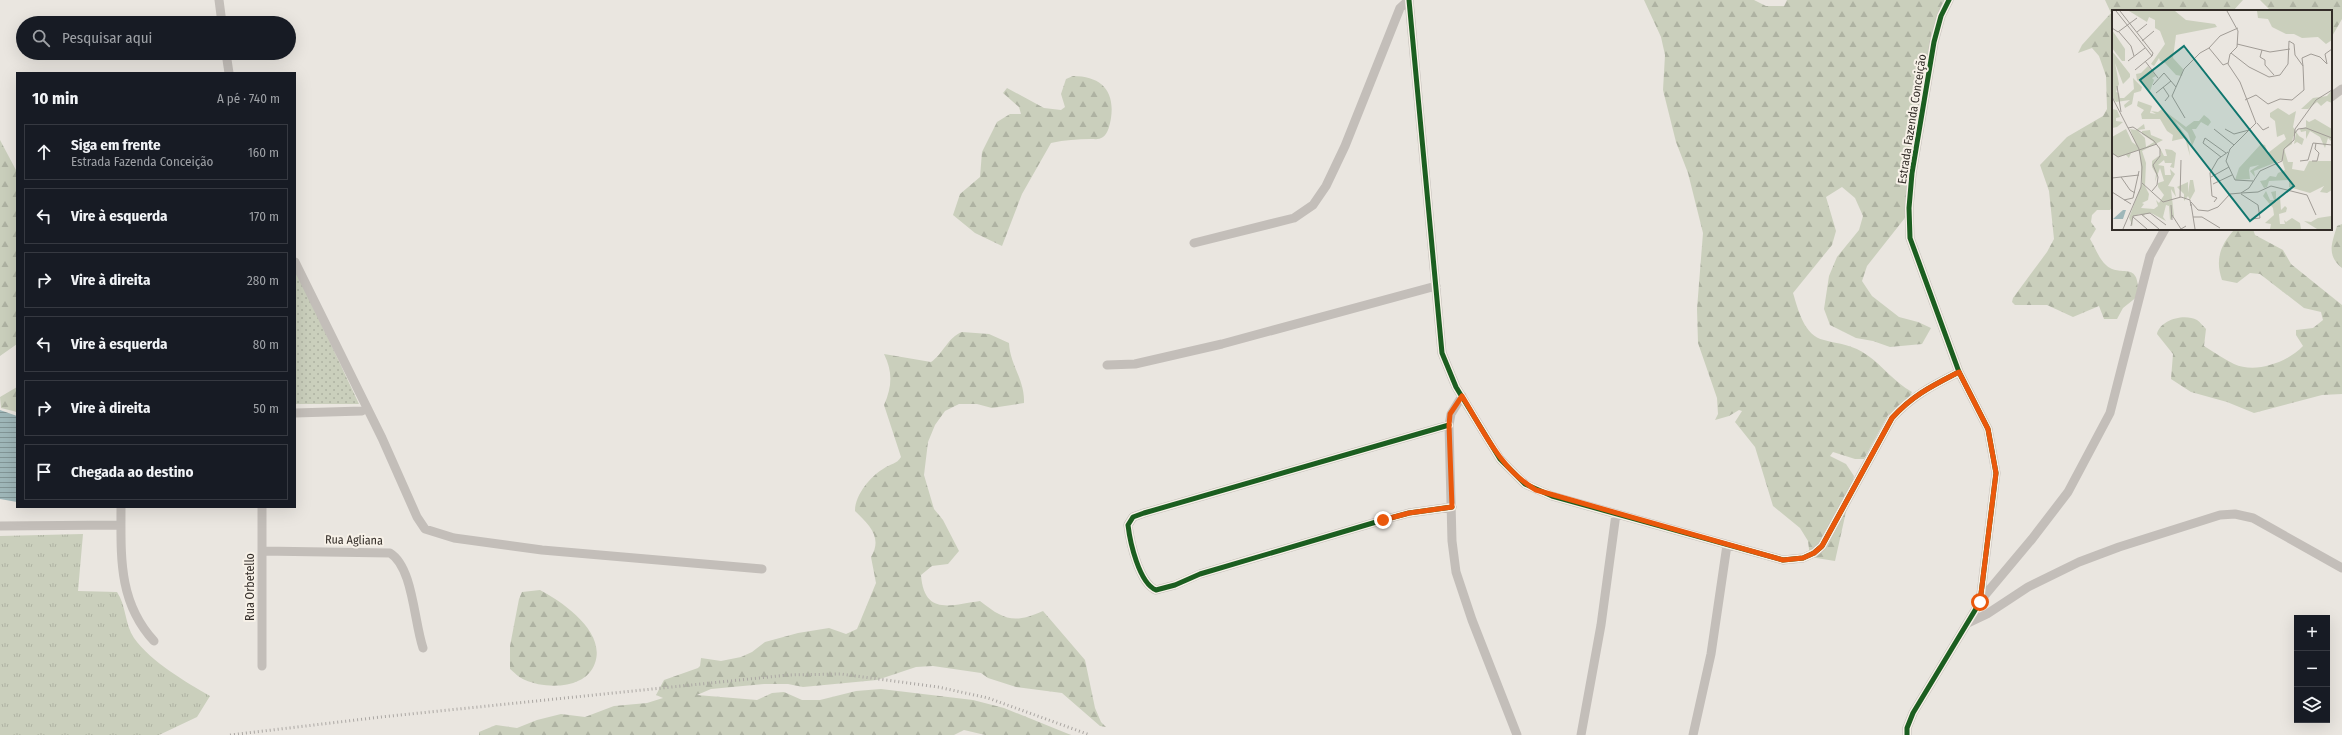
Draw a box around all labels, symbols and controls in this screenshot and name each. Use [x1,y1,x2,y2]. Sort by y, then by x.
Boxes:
inset map [2112,10,2332,230]
search box [16,16,296,60]
icon: search [30,27,52,49]
text: Pesquisar aqui [62,29,152,47]
street label: Estrada Fazenda Conceição [1895,53,1929,185]
text: 10 min [32,88,78,109]
text: A pé · 740 m [217,91,280,106]
text: Siga em frente [71,136,161,154]
icon: ahead [33,141,55,163]
text: 160 m [248,145,279,160]
text: Estrada Fazenda Conceição [71,154,213,169]
icon: left [33,205,55,227]
text: Vire à esquerda [71,207,168,225]
text: 170 m [249,209,279,224]
icon: right [33,269,55,291]
text: Vire à direita [71,271,150,289]
text: 280 m [247,273,279,288]
icon: left [33,333,55,355]
text: Vire à esquerda [71,335,168,353]
text: 80 m [253,337,279,352]
icon: right [33,397,55,419]
text: Vire à direita [71,399,150,417]
text: 50 m [253,401,279,416]
icon: arrive [33,461,55,483]
text: Chegada ao destino [71,463,193,481]
route end [1374,511,1392,529]
street label: Rua Agliana [325,532,383,548]
street label: Rua Orbetello [243,553,257,621]
route start [1971,593,1989,611]
map controls [2294,615,2330,723]
button: + [2294,615,2330,651]
button: − [2294,651,2330,687]
button: layers [2294,687,2330,723]

